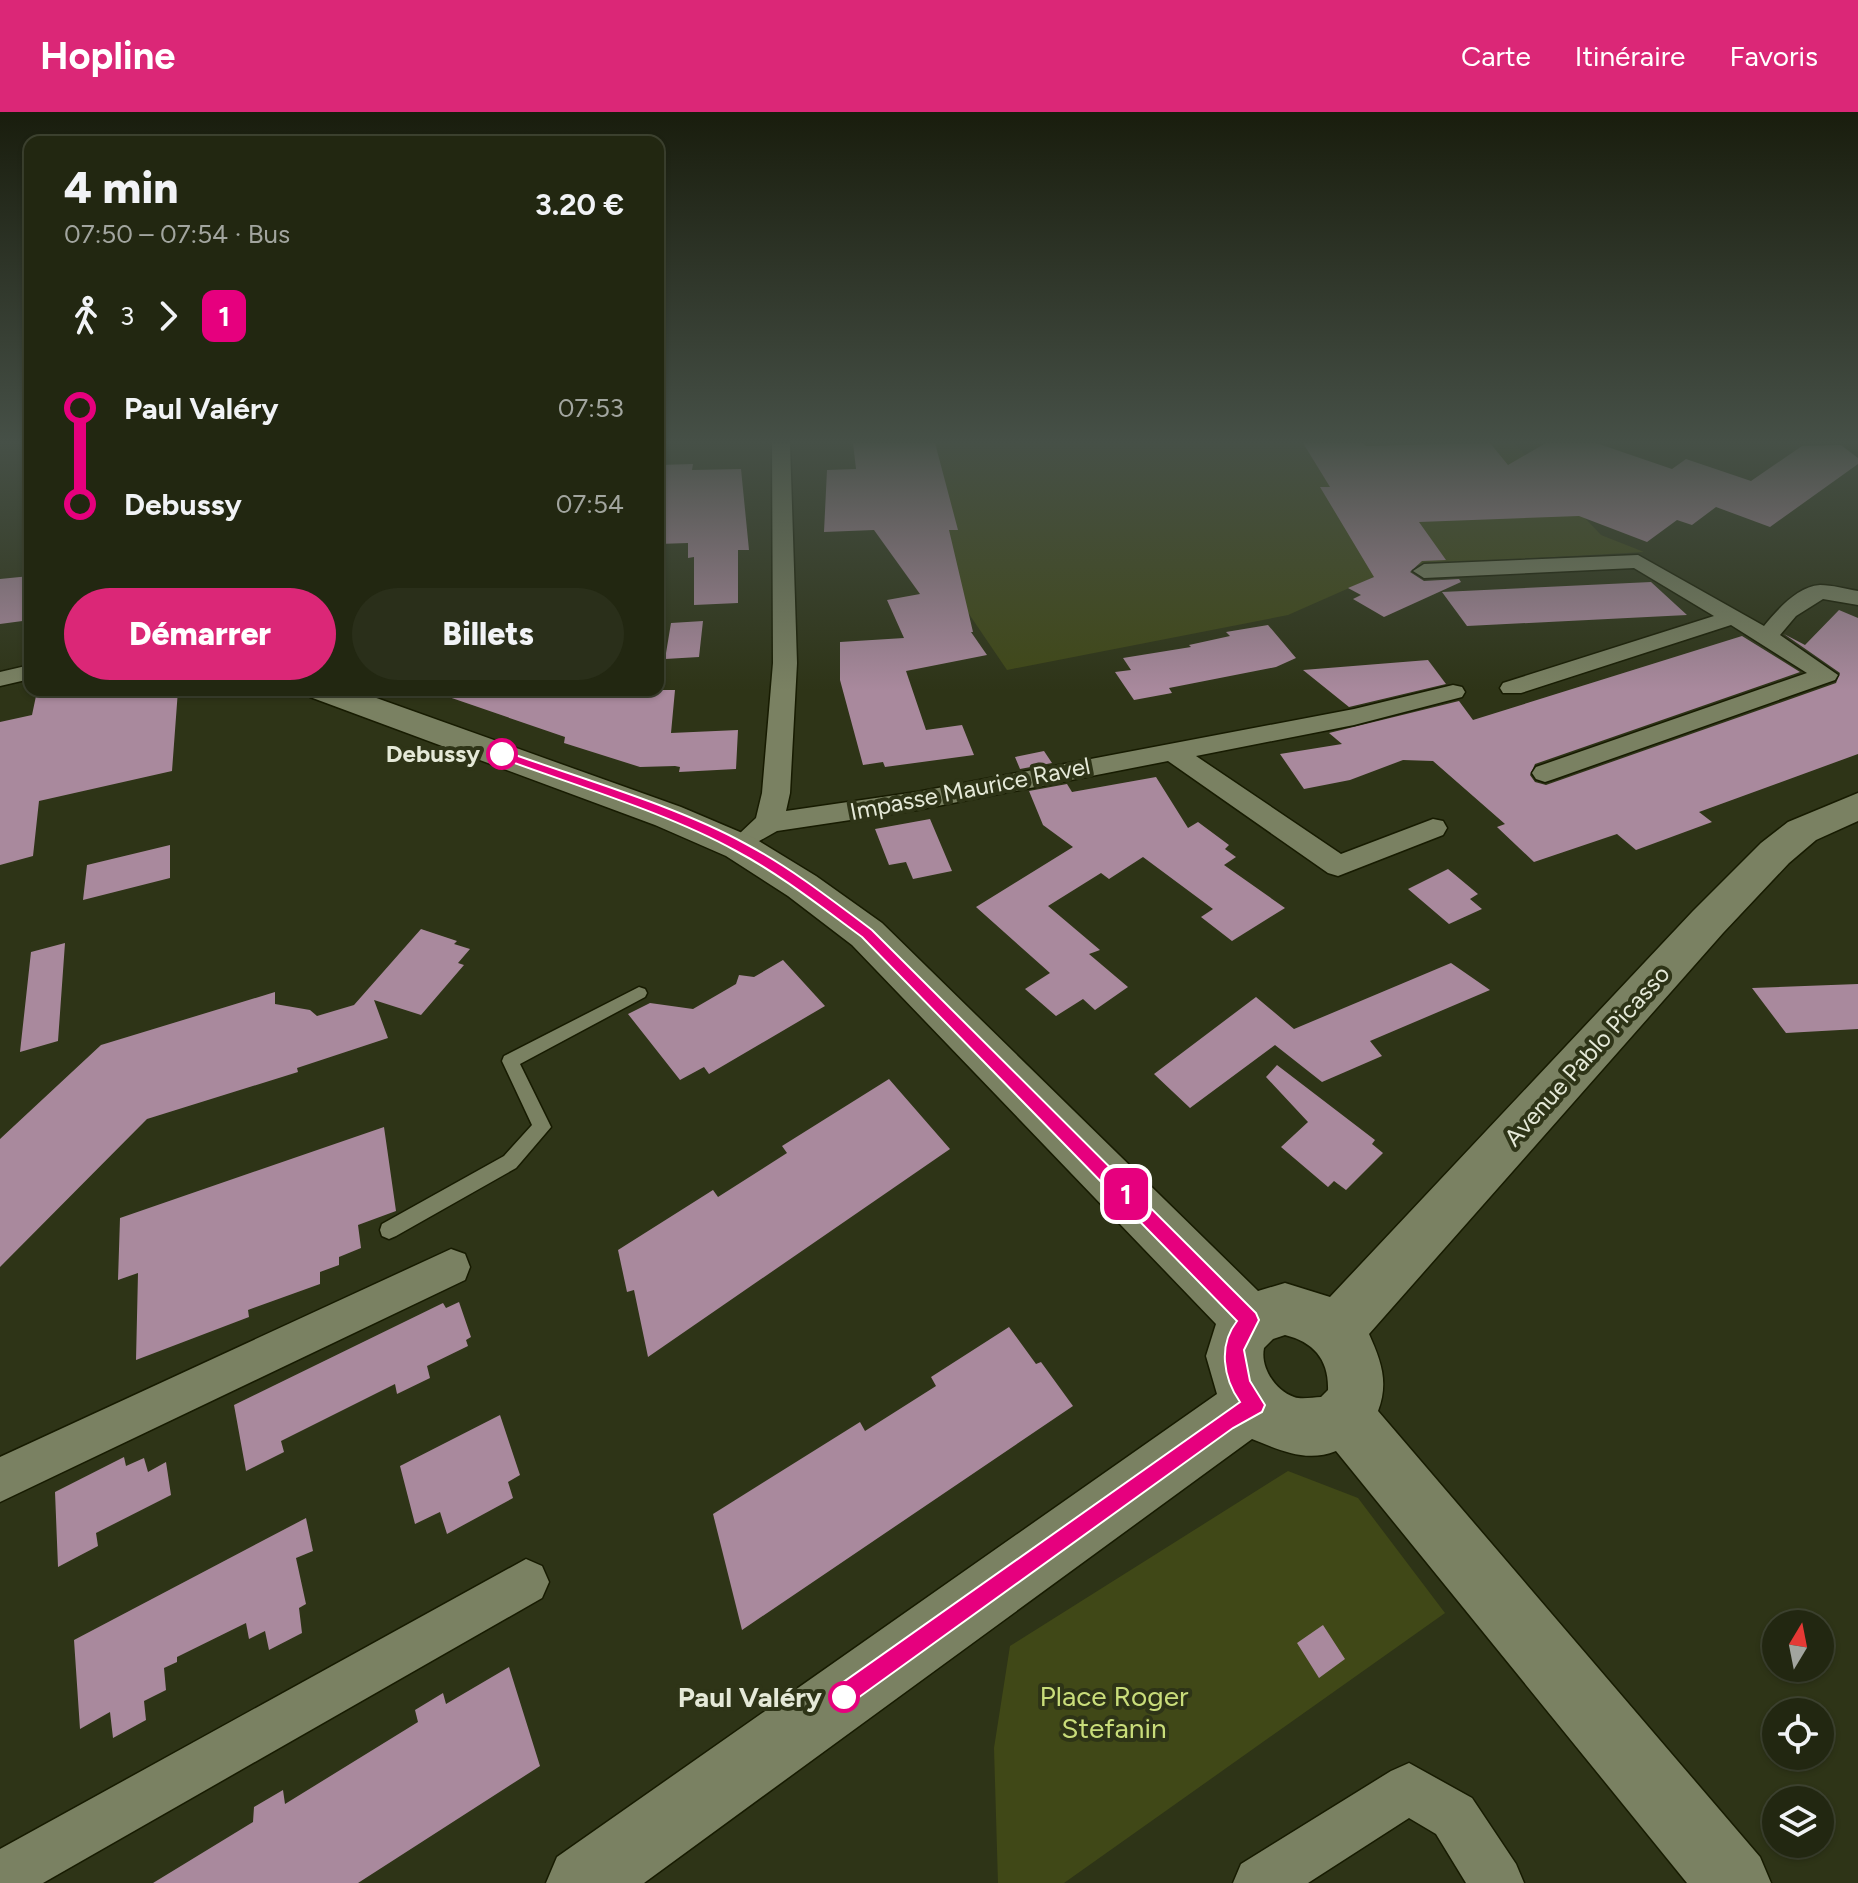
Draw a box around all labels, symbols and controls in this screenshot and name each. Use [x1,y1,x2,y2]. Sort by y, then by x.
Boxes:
text: Hopline [40,33,175,79]
text: Carte [1461,39,1531,73]
text: Itinéraire [1575,39,1685,73]
text: Favoris [1729,39,1818,73]
text: 4 min [64,161,179,214]
text: 3.20 € [535,186,624,223]
text: 07:50 – 07:54 · Bus [64,218,290,250]
icon: walk [64,294,108,338]
icon: forward [146,294,190,338]
text: 1 [218,299,230,333]
text: 3 [120,300,134,332]
text: Paul Valéry [124,390,279,427]
text: 07:53 [558,392,624,424]
text: Debussy [124,486,242,523]
text: 07:54 [556,488,624,520]
button: Démarrer [64,588,336,680]
button: Billets [352,588,624,680]
place label: Debussy [386,739,480,768]
marker: Debussy [487,739,517,769]
street label: Impasse Maurice Ravel [847,751,1092,826]
street label: Avenue Pablo Picasso [1498,959,1675,1152]
line badge: 1 [1100,1168,1152,1220]
text: 1 [1120,1177,1132,1211]
north arrow [1762,1610,1834,1682]
map controls [1762,1610,1834,1858]
park label: Place Roger Stefanin [1040,1679,1189,1745]
place label: Paul Valéry [678,1680,823,1714]
marker: Paul Valéry [829,1682,859,1712]
button: locate [1762,1698,1834,1770]
button: layers [1762,1786,1834,1858]

